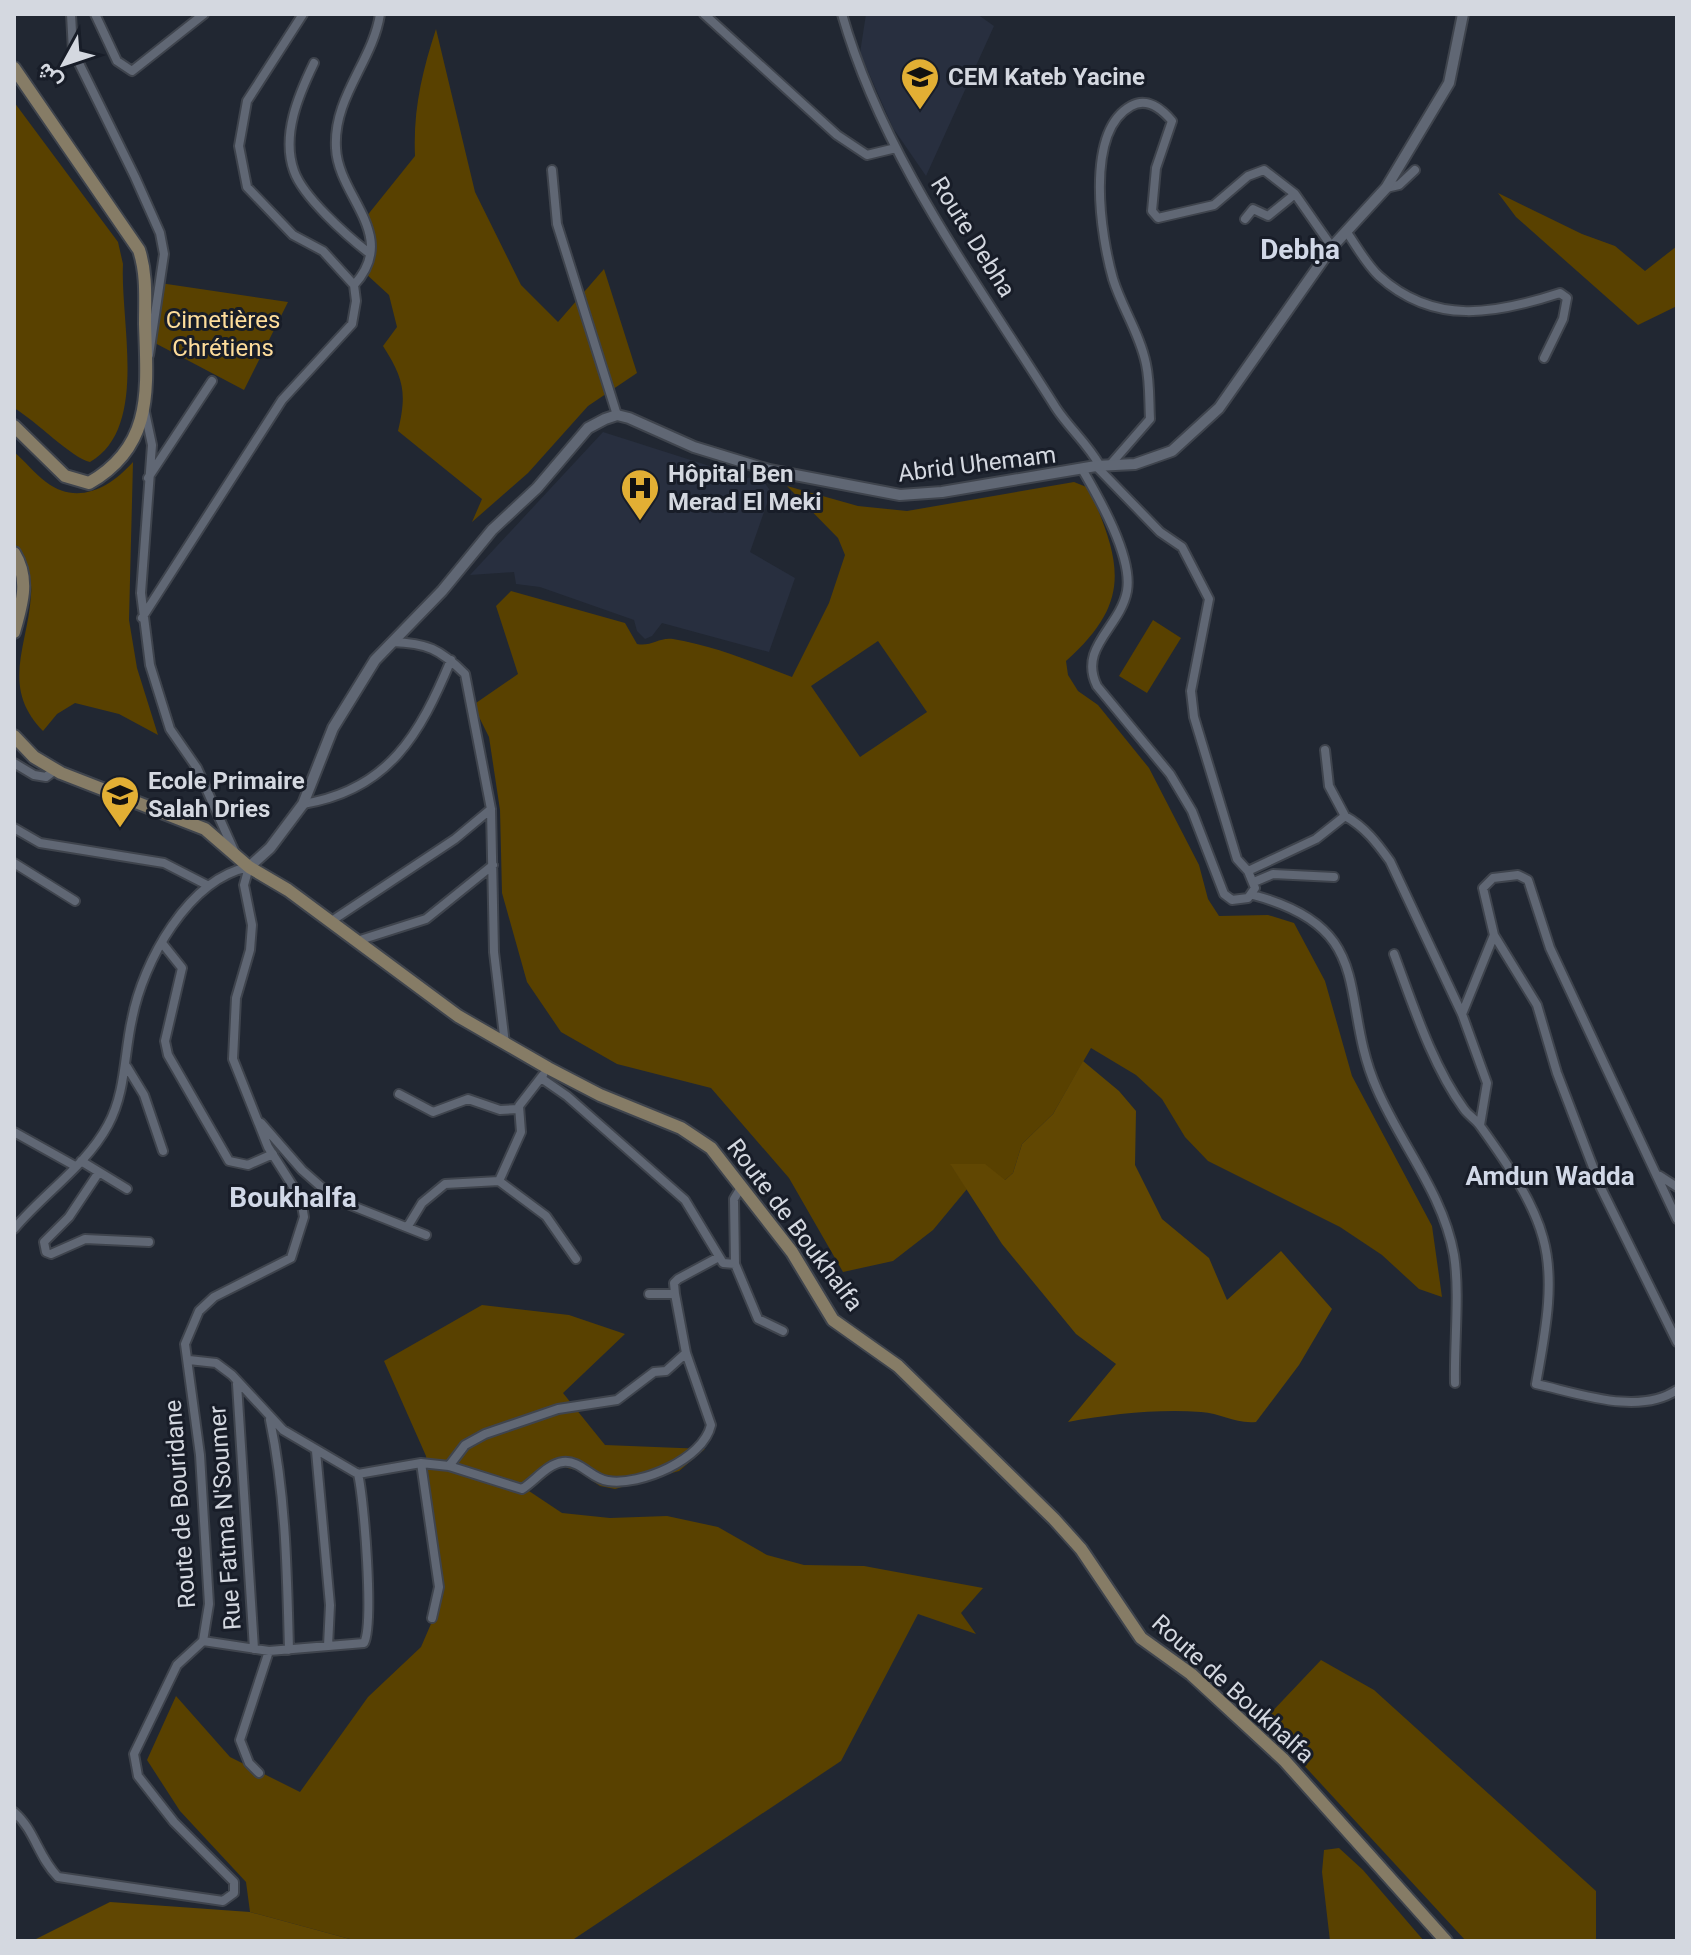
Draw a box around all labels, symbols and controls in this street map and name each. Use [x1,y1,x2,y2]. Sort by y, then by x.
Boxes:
north arrow [24,24,104,104]
school or university icon: CEM Kateb Yacine [899,56,941,111]
text: ش [31,58,68,95]
place label: CEM Kateb Yacine [948,63,1145,91]
street label: Route Debha [925,172,1021,302]
district label: Debḥa [1260,233,1340,266]
park label: Cimetières Chrétiens [166,306,280,362]
street label: Abrid Uhemam [896,440,1058,488]
place label: Hôpital Ben Merad El Meki [668,460,822,516]
hospital icon: Hôpital Ben Merad El Meki [619,467,661,522]
place label: Ecole Primaire Salah Dries [148,767,305,823]
school or university icon: Ecole Primaire Salah Dries [99,774,141,829]
street label: Route de Boukhalfa [721,1134,869,1316]
district label: Amdun Wadda [1465,1161,1635,1191]
district label: Boukhalfa [229,1181,357,1214]
street label: Route de Bouridane [159,1399,201,1609]
street label: Rue Fatma N'Soumer [203,1405,247,1631]
street label: Route de Boukhalfa [1146,1609,1320,1769]

